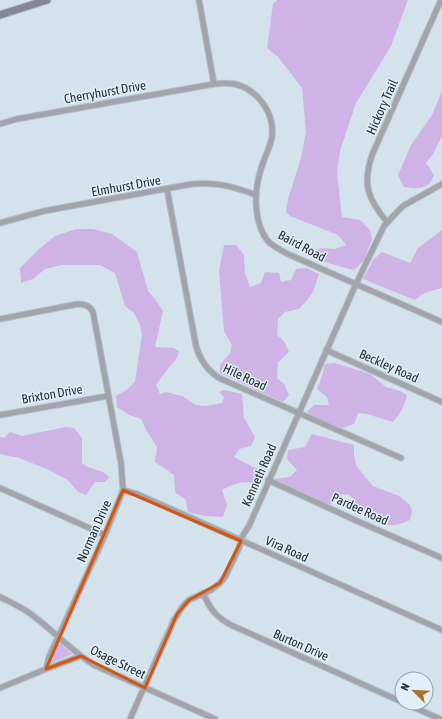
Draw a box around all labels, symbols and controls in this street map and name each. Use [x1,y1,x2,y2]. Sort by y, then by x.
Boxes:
street label: Cherryhurst Drive [63,77,147,107]
street label: Hickory Trail [363,77,401,137]
street label: Elmhurst Drive [90,173,162,199]
street label: Baird Road [276,227,328,265]
street label: Beckley Road [357,346,421,386]
street label: Hile Road [221,360,269,394]
street label: Brixton Drive [21,381,84,407]
street label: Kenneth Road [238,441,280,509]
street label: Pardee Road [329,490,391,528]
street label: Norman Drive [74,498,114,564]
street label: Vira Road [263,533,311,565]
street label: Burton Drive [271,626,331,664]
street label: Osage Street [88,642,148,682]
north arrow [394,671,434,711]
text: N [398,682,412,692]

